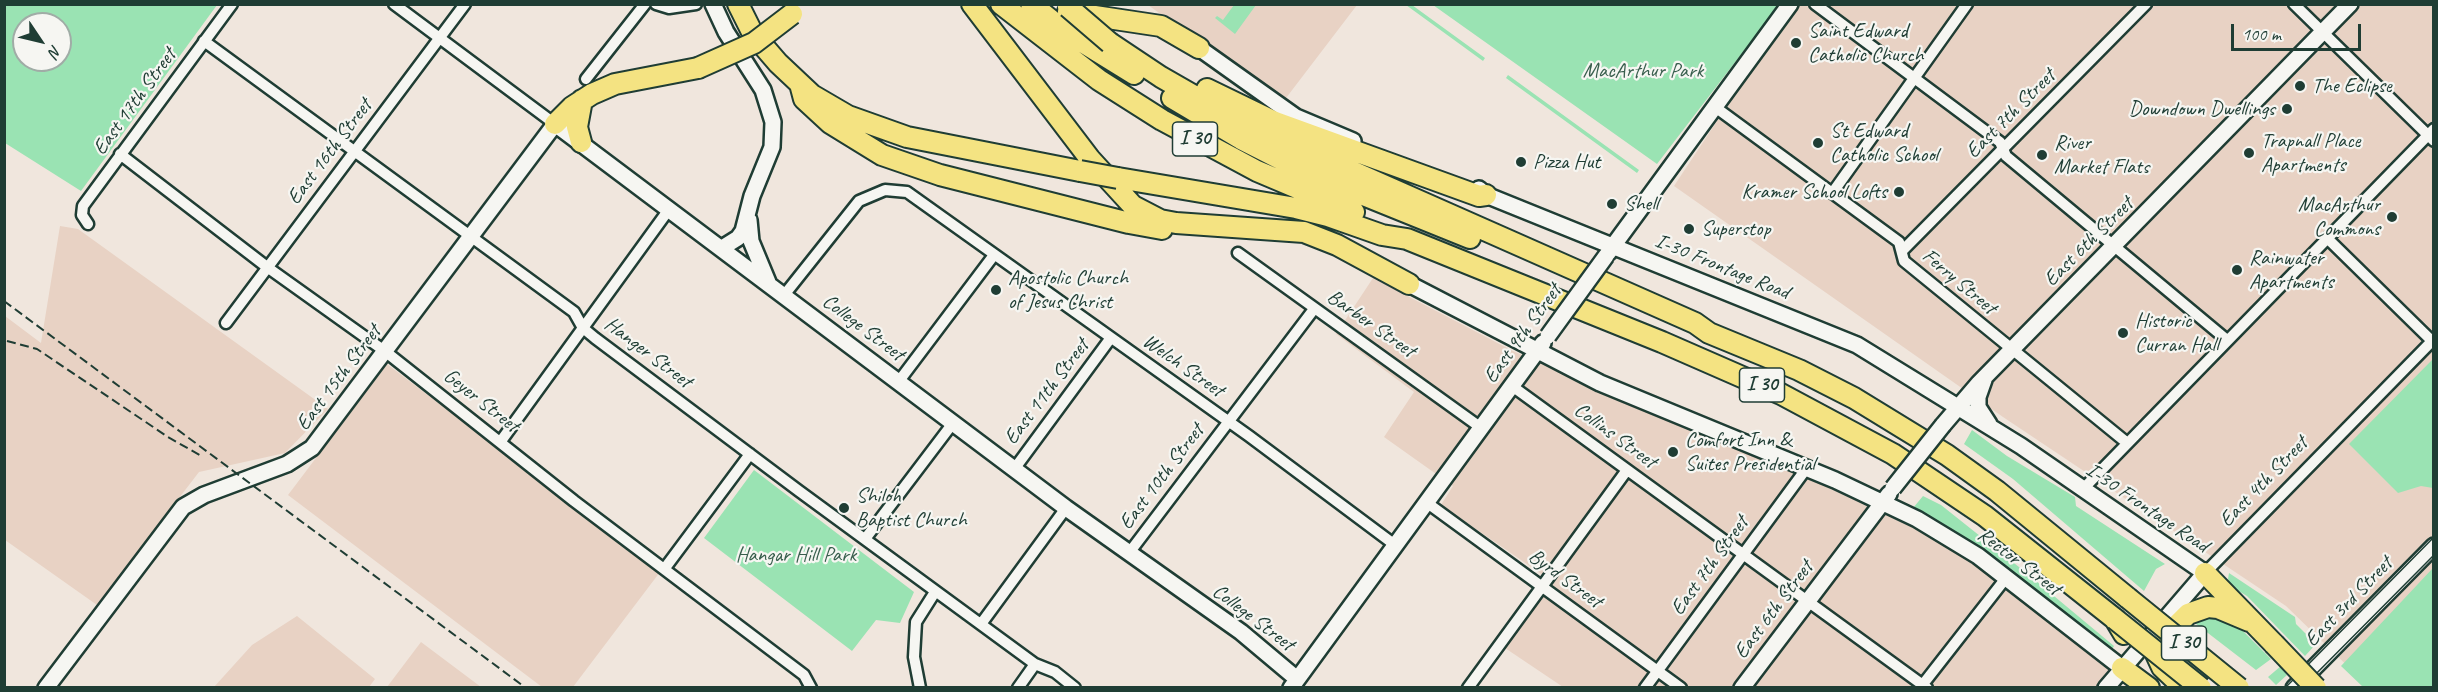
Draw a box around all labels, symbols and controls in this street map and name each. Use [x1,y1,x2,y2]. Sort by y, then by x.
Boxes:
north arrow [12,12,72,72]
scale bar [2234,12,2364,50]
place label: Saint Edward Catholic Church [1808,18,1924,68]
text: 100 m [2242,23,2281,45]
marker: Saint Edward Catholic Church [1789,36,1803,50]
text: N [44,41,66,61]
street label: East 17th Street [88,44,182,160]
park label: MacArthur Park [1583,58,1703,84]
street label: East 7th Street [1961,64,2061,164]
place label: The Eclipse [2312,73,2392,99]
marker: The Eclipse [2293,79,2307,93]
street label: East 16th Street [282,94,378,210]
place label: Downdown Dwellings [2129,96,2275,122]
marker: Downdown Dwellings [2280,102,2294,116]
place label: St Edward Catholic School [1830,118,1938,168]
road number: I 30 [1172,122,1218,156]
place label: Trapnall Place Apartments [2261,128,2360,178]
place label: River Market Flats [2054,130,2149,180]
marker: St Edward Catholic School [1811,136,1825,150]
marker: Trapnall Place Apartments [2242,146,2256,160]
marker: River Market Flats [2035,148,2049,162]
place label: Pizza Hut [1533,149,1600,175]
marker: Pizza Hut [1514,155,1528,169]
place label: Kramer School Lofts [1742,179,1887,205]
marker: Kramer School Lofts [1892,185,1906,199]
place label: Shell [1624,191,1658,217]
street label: East 6th Street [2039,192,2139,292]
place label: MacArthur Commons [2298,192,2380,242]
marker: Shell [1605,197,1619,211]
marker: MacArthur Commons [2385,210,2399,224]
place label: Superstop [1701,216,1770,242]
marker: Superstop [1682,222,1696,236]
street label: I-30 Frontage Road [1651,229,1793,305]
street label: Ferry Street [1917,244,2001,320]
place label: Rainwater Apartments [2249,245,2333,295]
marker: Rainwater Apartments [2230,263,2244,277]
place label: Apostolic Church of Jesus Christ [1008,265,1128,315]
street label: East 9th Street [1479,280,1567,388]
marker: Apostolic Church of Jesus Christ [989,283,1003,297]
street label: Barber Street [1322,284,1420,364]
street label: College Street [817,289,909,367]
place label: Historic Curran Hall [2135,308,2219,358]
street label: Hanger Street [599,312,697,394]
street label: East 15th Street [291,320,387,436]
marker: Historic Curran Hall [2116,326,2130,340]
street label: Welch Street [1137,329,1229,403]
street label: East 11th Street [999,334,1095,450]
street label: Geyer Street [438,364,524,438]
road number: I 30 [1740,368,1784,402]
street label: Collins Street [1569,398,1661,474]
street label: East 10th Street [1114,419,1210,535]
place label: Comfort Inn & Suites Presidential [1685,427,1815,477]
street label: East 4th Street [2215,431,2313,533]
marker: Comfort Inn & Suites Presidential [1666,445,1680,459]
street label: I-30 Frontage Road [2081,458,2213,558]
place label: Shiloh Baptist Church [856,483,967,533]
marker: Shiloh Baptist Church [837,501,851,515]
street label: East 7th Street [1666,512,1754,620]
street label: Rector Street [1972,522,2066,602]
park label: Hangar Hill Park [736,542,856,568]
street label: Byrd Street [1523,544,1607,614]
street label: East 3rd Street [2300,552,2398,652]
street label: East 6th Street [1729,556,1819,664]
street label: College Street [1207,579,1299,657]
road number: I 30 [2162,626,2206,660]

